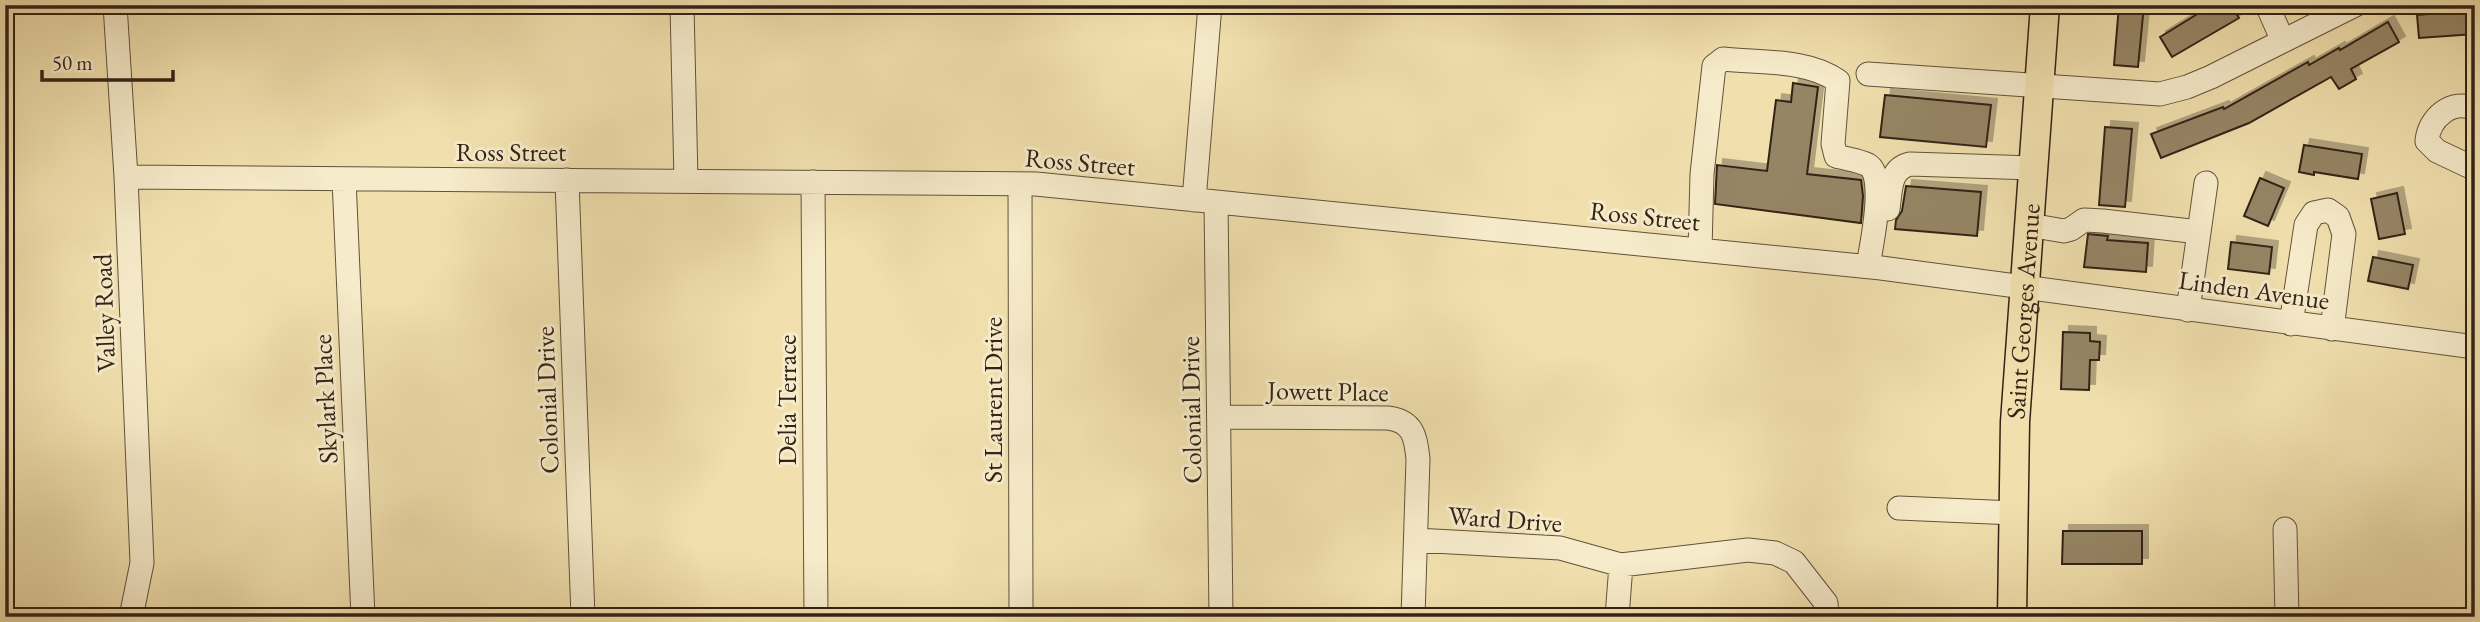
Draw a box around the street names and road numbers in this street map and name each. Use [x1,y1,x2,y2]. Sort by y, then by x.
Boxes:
street label: Ross Street [456,135,566,169]
street label: Ross Street [1023,140,1137,184]
street label: Ross Street [1588,193,1702,239]
street label: Saint Georges Avenue [1998,202,2048,420]
street label: Valley Road [85,252,123,373]
street label: Linden Avenue [2176,263,2332,317]
street label: St Laurent Drive [976,317,1010,483]
street label: Colonial Drive [527,326,567,474]
street label: Skylark Place [305,333,345,465]
street label: Delia Terrace [770,335,804,465]
street label: Colonial Drive [1173,336,1209,484]
street label: Jowett Place [1265,373,1389,409]
street label: Ward Drive [1447,498,1563,540]

